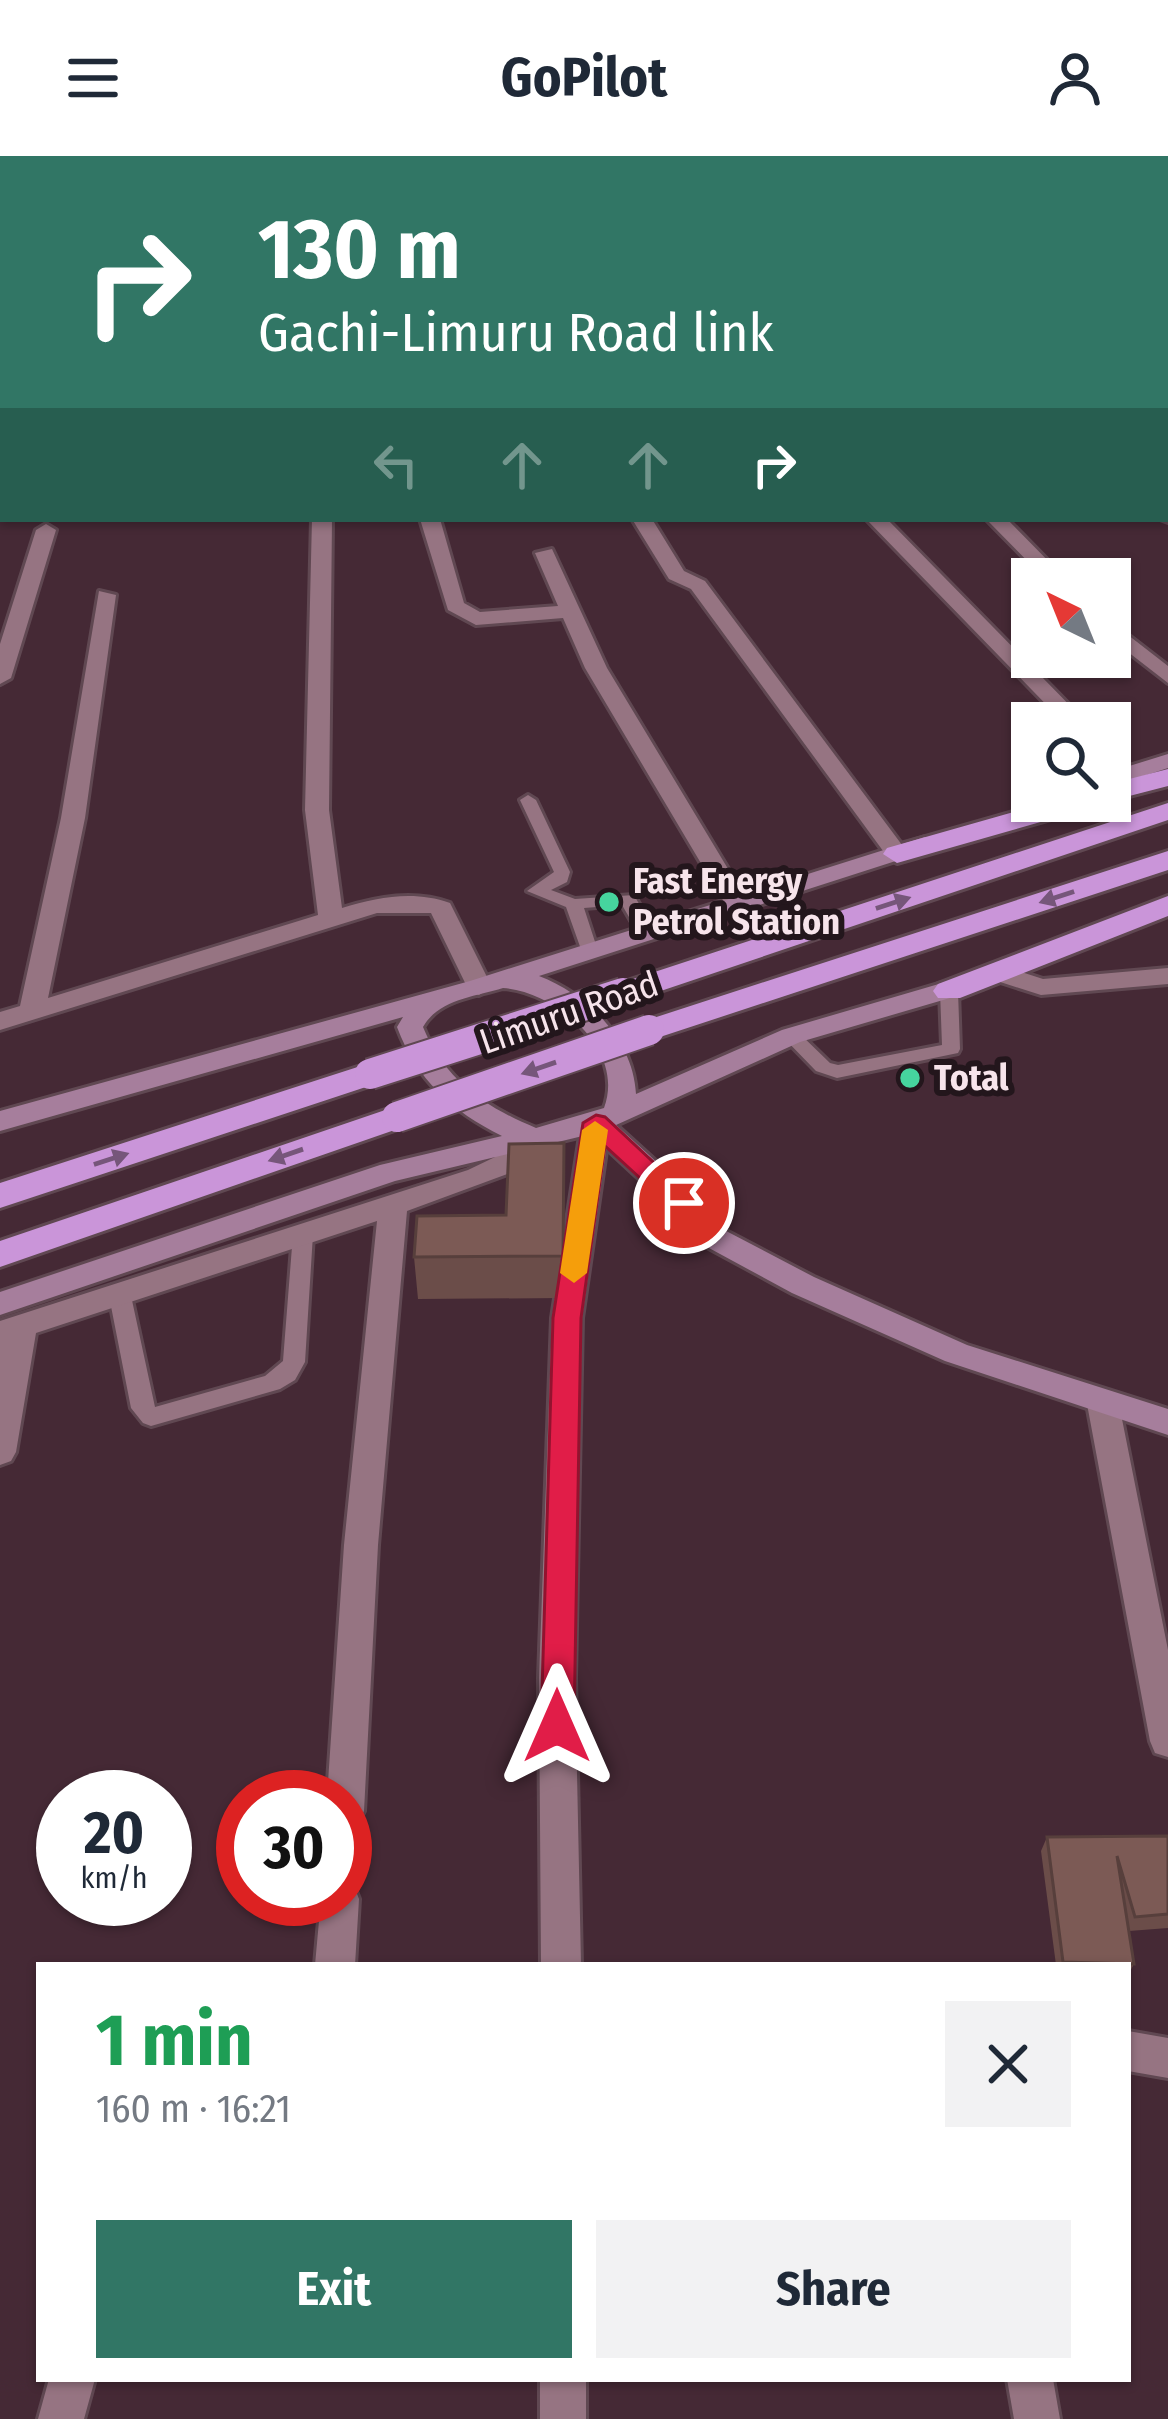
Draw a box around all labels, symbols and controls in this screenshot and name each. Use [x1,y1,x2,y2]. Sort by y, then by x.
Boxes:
icon: menu [60,45,126,111]
icon: person [1042,45,1108,111]
text: GoPilot [501,46,667,110]
text: 130 m [258,199,461,300]
icon: right [60,204,216,360]
text: Gachi-Limuru Road link [258,301,774,365]
icon: left [363,432,429,498]
icon: ahead [489,432,555,498]
icon: ahead [615,432,681,498]
icon: right [741,432,807,498]
north arrow [1011,558,1131,678]
map controls [1011,558,1131,822]
button: search [1011,702,1131,822]
place label: Fast Energy Petrol Station [633,859,840,944]
one-way arrow [1038,888,1075,907]
marker: Fast Energy Petrol Station [596,889,622,915]
one-way arrow [875,892,912,911]
street label: Limuru Road [474,962,664,1064]
place label: Total [934,1056,1009,1100]
one-way arrow [521,1060,557,1078]
marker: Total [897,1065,923,1091]
one-way arrow [268,1147,304,1165]
one-way arrow [93,1149,130,1168]
pin [633,1152,735,1254]
icon: arrive [651,1170,717,1236]
position arrow [494,1663,620,1789]
speed limit sign: 30 [216,1770,372,1926]
text: 20 [84,1797,144,1869]
text: km/h [81,1860,147,1896]
text: 1 min [96,1998,253,2084]
button: close [945,2001,1071,2127]
text: 160 m · 16:21 [96,2086,291,2132]
button: Exit [96,2220,572,2358]
button: Share [596,2220,1071,2358]

